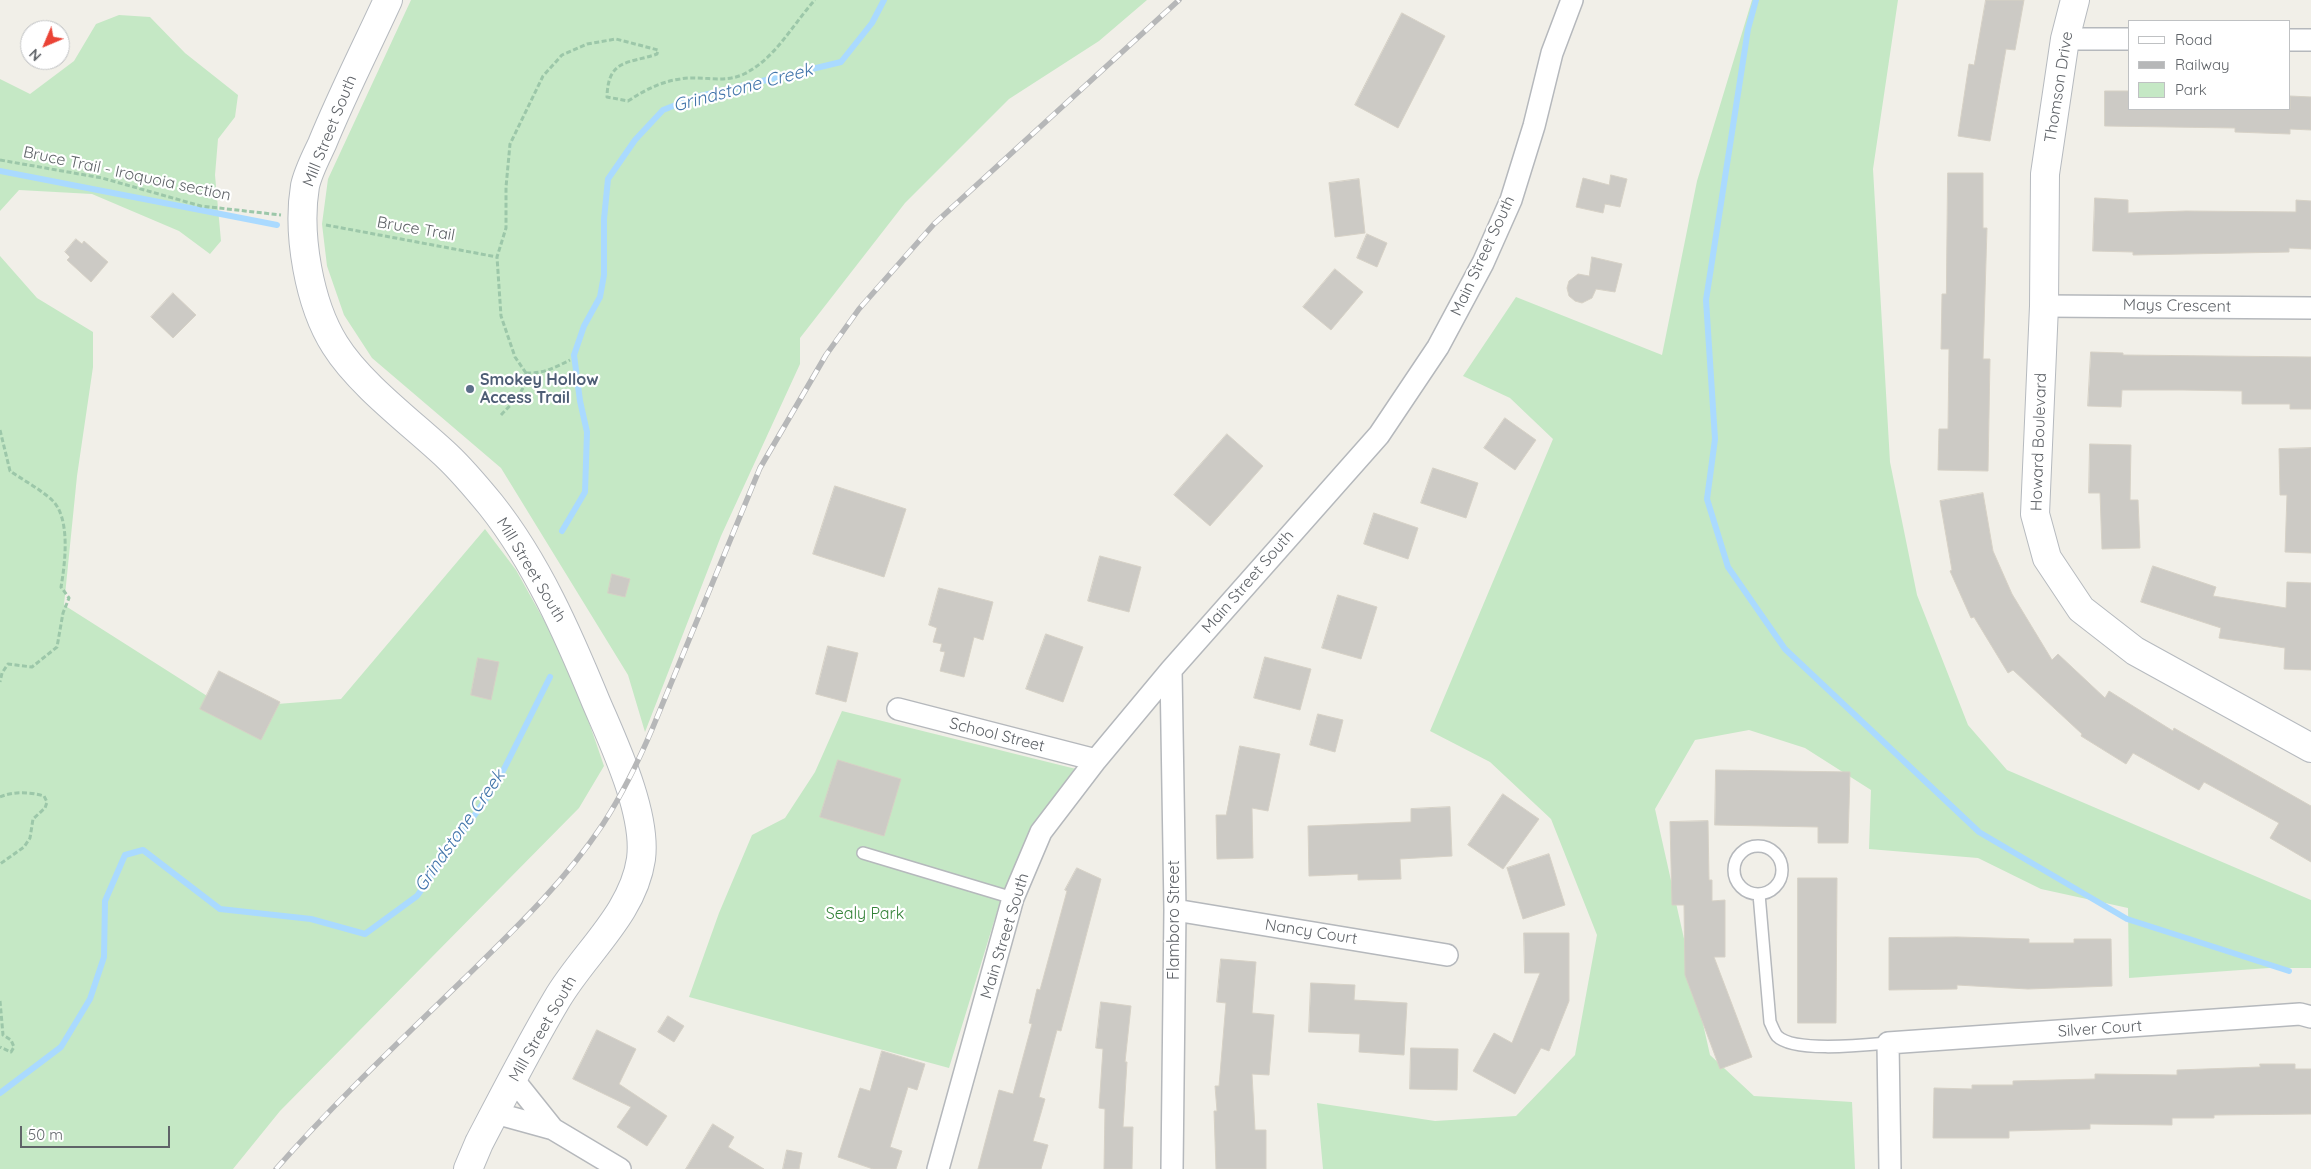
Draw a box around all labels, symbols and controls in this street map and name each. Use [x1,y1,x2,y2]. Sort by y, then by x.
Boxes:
north arrow [20,20,70,70]
legend [2128,20,2291,110]
street label: Thomson Drive [2041,30,2077,144]
text: Road [2175,30,2212,49]
text: N [25,45,45,65]
text: Railway [2175,55,2230,74]
water label: Grindstone Creek [671,59,815,117]
street label: Mill Street South [299,72,361,190]
text: Park [2175,80,2207,99]
street label: Bruce Trail - Iroquoia section [21,143,233,205]
street label: Main Street South [1447,193,1519,319]
street label: Bruce Trail [376,213,456,245]
street label: Mays Crescent [2123,295,2231,317]
place label: Smokey Hollow Access Trail [480,370,599,408]
street label: Howard Boulevard [2027,373,2051,511]
marker: Smokey Hollow Access Trail [464,383,476,395]
street label: Mill Street South [492,514,570,626]
street label: Main Street South [1198,527,1298,637]
street label: School Street [947,714,1047,756]
water label: Grindstone Creek [410,766,510,896]
street label: Flamboro Street [1164,860,1184,980]
street label: Main Street South [977,871,1033,1001]
park label: Sealy Park [826,904,904,924]
street label: Nancy Court [1264,915,1358,949]
street label: Mill Street South [505,973,581,1085]
street label: Silver Court [2057,1016,2143,1042]
scale bar [22,1116,172,1148]
text: 50 m [28,1125,63,1144]

